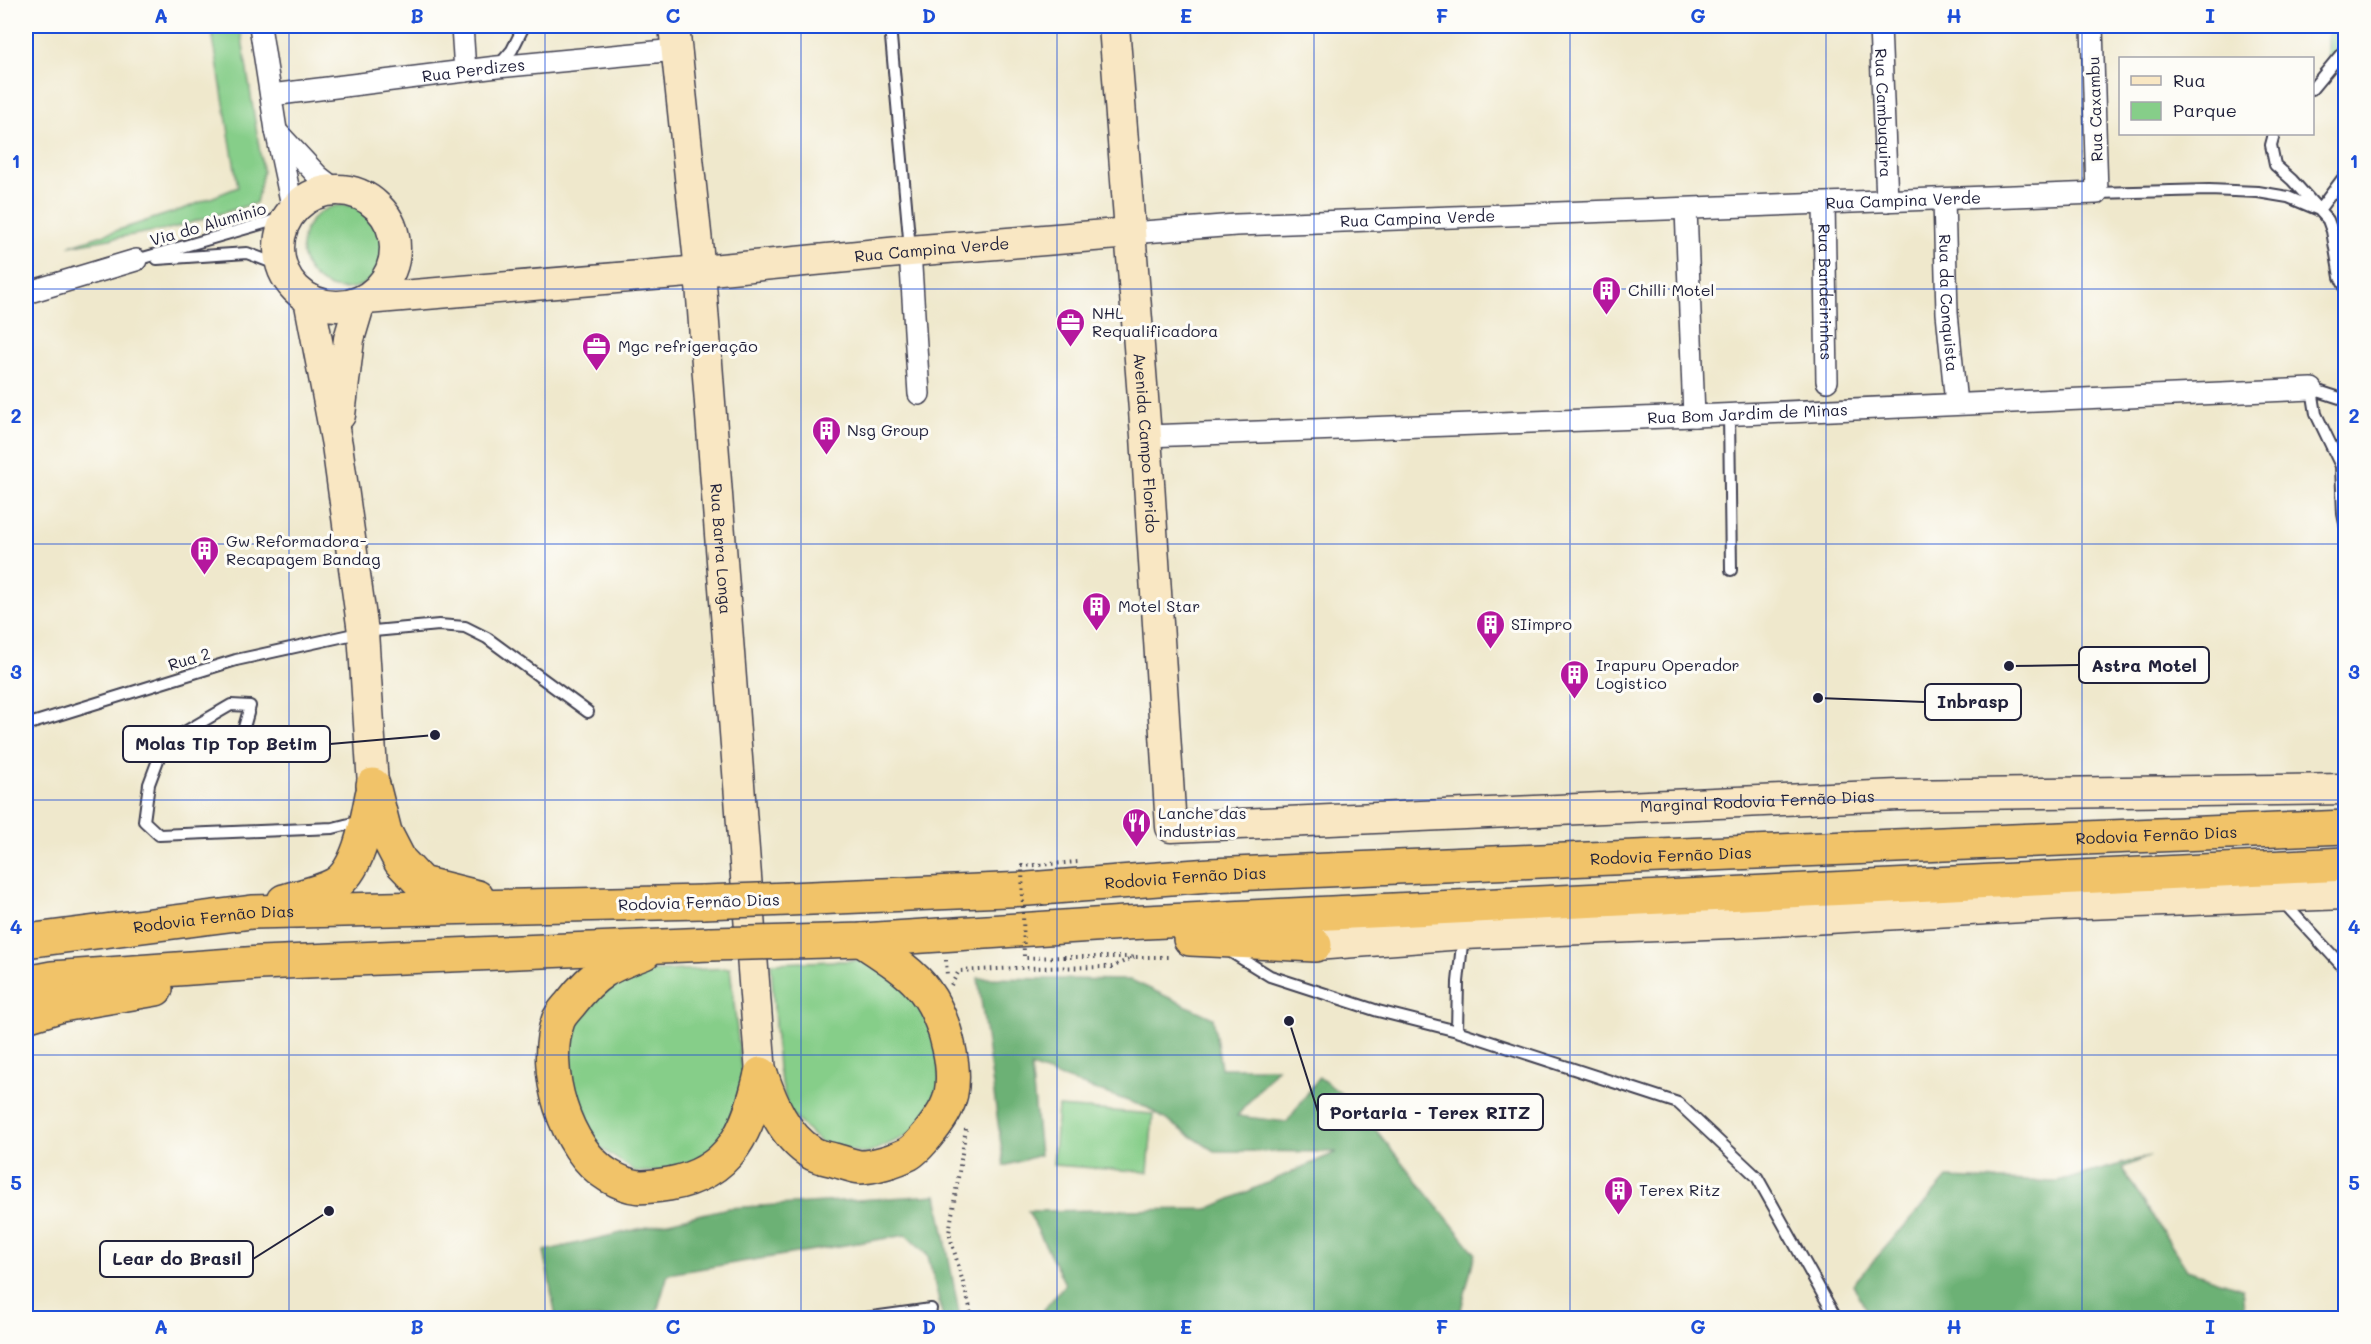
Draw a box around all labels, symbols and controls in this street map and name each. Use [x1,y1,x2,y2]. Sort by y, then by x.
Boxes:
text: A [154,2,168,28]
text: B [410,2,424,28]
text: C [666,2,681,28]
text: D [922,2,936,28]
text: E [1180,2,1192,28]
text: F [1436,2,1449,28]
text: G [1690,2,1706,28]
text: H [1946,2,1962,28]
text: I [2205,2,2215,28]
street label: Rua Cambuquira [1871,48,1897,178]
street label: Rua Perdizes [421,53,526,86]
street label: Rua Caxambu [2082,56,2107,162]
legend [2119,57,2314,135]
text: Rua [2173,68,2206,92]
text: Parque [2173,98,2237,122]
text: 1 [12,147,20,173]
text: 1 [2350,147,2358,173]
street label: Rua Campina Verde [1825,186,1981,213]
street label: Via do Aluminio [147,197,268,250]
street label: Rua Campina Verde [1340,204,1496,231]
street label: Rua Bandeirinhas [1814,224,1838,360]
street label: Rua Campina Verde [853,232,1010,266]
street label: Rua da Conquista [1935,234,1964,373]
building icon: Chilli Motel [1591,274,1623,316]
place label: Chilli Motel [1628,279,1715,300]
place label: NHL Requalificadora [1092,302,1218,341]
office icon: NHL Requalificadora [1055,306,1087,348]
office icon: Mgc refrigeração [581,330,613,372]
place label: Mgc refrigeração [618,335,758,356]
street label: Avenida Campo Florido [1130,352,1163,534]
street label: Rua Bom Jardim de Minas [1647,398,1848,428]
text: 2 [10,402,22,428]
text: 2 [2348,402,2360,428]
building icon: Nsg Group [810,414,842,456]
place label: Nsg Group [847,419,929,440]
street label: Rua Barra Longa [706,483,737,615]
place label: Gw Reformadora- Recapagem Bandag [226,530,381,569]
building icon: Gw Reformadora- Recapagem Bandag [189,534,221,576]
building icon: Motel Star [1081,590,1113,632]
place label: Motel Star [1118,595,1200,616]
building icon: SIimpro [1474,608,1506,650]
place label: SIimpro [1511,613,1572,634]
street label: Rua 2 [165,642,212,675]
callout: Astra Motel [2079,647,2209,683]
text: Astra Motel [2091,653,2197,677]
place label: Irapuru Operador Logistico [1596,654,1740,693]
text: 3 [10,658,22,684]
building icon: Irapuru Operador Logistico [1559,658,1591,700]
text: 3 [2348,658,2360,684]
callout: Inbrasp [1925,684,2021,720]
text: Inbrasp [1937,689,2009,713]
callout: Molas Tip Top Betim [123,726,330,762]
text: Molas Tip Top Betim [135,731,317,755]
street label: Marginal Rodovia Fernão Dias [1640,785,1875,816]
place label: Lanche das industrias [1158,802,1247,841]
restaurant icon: Lanche das industrias [1121,806,1153,848]
street label: Rodovia Fernão Dias [2075,821,2238,848]
street label: Rodovia Fernão Dias [1589,841,1752,869]
street label: Rodovia Fernão Dias [1104,862,1267,893]
street label: Rodovia Fernão Dias [618,888,780,915]
street label: Rodovia Fernão Dias [132,900,294,937]
text: 4 [10,913,23,939]
text: 4 [2348,913,2361,939]
callout: Portaria - Terex RITZ [1318,1094,1543,1130]
text: Portaria - Terex RITZ [1329,1100,1531,1124]
text: 5 [10,1169,22,1195]
text: 5 [2348,1169,2360,1195]
building icon: Terex Ritz [1602,1174,1634,1216]
place label: Terex Ritz [1639,1179,1720,1200]
callout: Lear do Brasil [100,1241,253,1277]
text: Lear do Brasil [112,1246,242,1270]
text: A [154,1313,168,1339]
text: B [410,1313,424,1339]
text: C [666,1313,681,1339]
text: D [922,1313,936,1339]
text: E [1180,1313,1192,1339]
text: F [1436,1313,1449,1339]
text: G [1690,1313,1706,1339]
text: H [1946,1313,1962,1339]
text: I [2205,1313,2215,1339]

